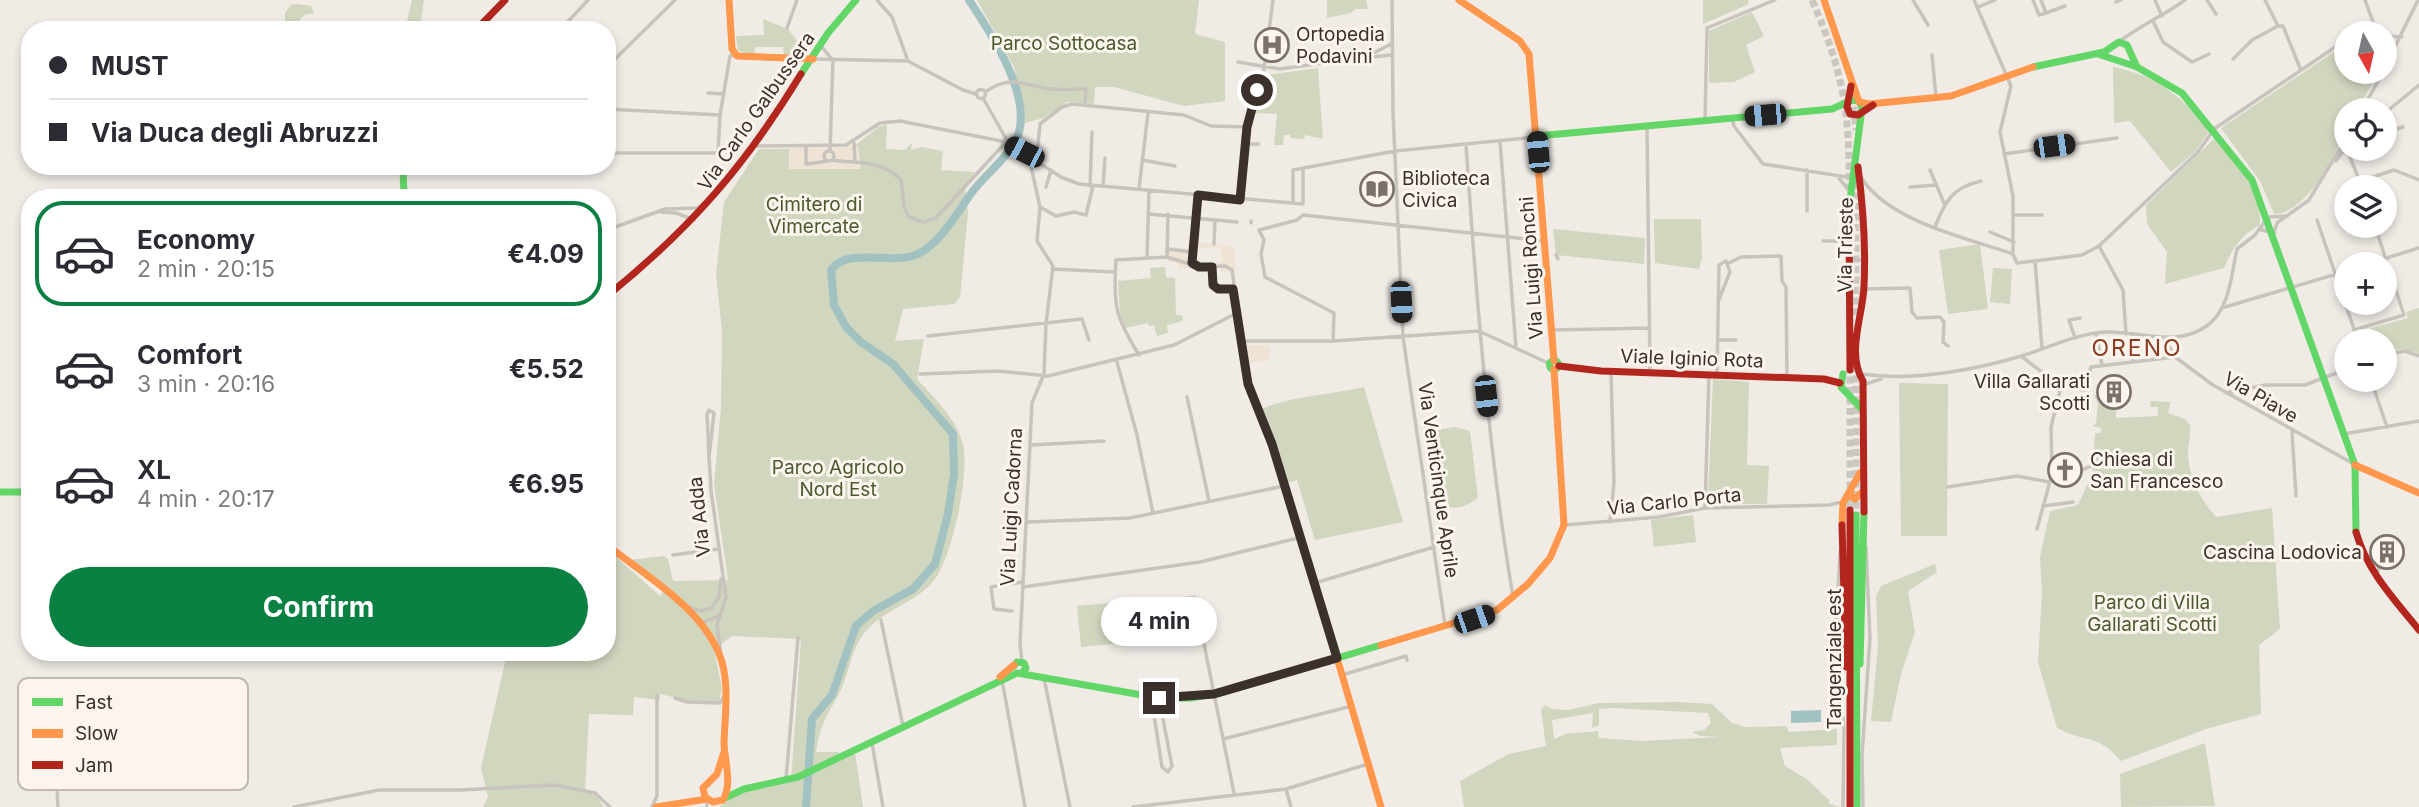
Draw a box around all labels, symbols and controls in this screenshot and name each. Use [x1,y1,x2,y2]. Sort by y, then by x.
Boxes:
north arrow [2334,21,2398,84]
map controls [2334,21,2397,392]
place label: Ortopedia Podavini [1296,23,1385,68]
hospital icon: Ortopedia Podavini [1253,26,1291,64]
street label: Via Carlo Galbussera [693,28,820,195]
park label: Parco Sottocasa [991,32,1137,55]
text: MUST [91,50,169,81]
route start [1241,74,1273,106]
button: locate [2334,98,2397,161]
car [1744,103,1787,127]
text: Via Duca degli Abruzzi [91,117,378,148]
car [1526,130,1551,174]
car [1001,133,1048,171]
car [2032,133,2077,159]
place label: Biblioteca Civica [1402,167,1490,212]
library icon: Biblioteca Civica [1358,170,1396,208]
button: layers [2334,175,2397,238]
park label: Cimitero di Vimercate [766,193,862,238]
street label: Via Luigi Ronchi [1515,196,1548,340]
street label: Via Trieste [1833,197,1858,293]
icon: car [53,222,116,285]
text: Economy [137,224,255,255]
text: €4.09 [507,238,584,269]
button: + [2334,252,2397,315]
text: 2 min · 20:15 [137,255,275,283]
car [1390,280,1413,324]
button: − [2334,329,2397,392]
district label: ORENO [2091,334,2183,362]
icon: car [53,337,116,400]
text: Comfort [137,339,242,370]
street label: Viale Iginio Rota [1620,344,1764,372]
text: €5.52 [509,353,584,384]
street label: Via Piave [2219,367,2302,428]
text: 3 min · 20:16 [137,370,275,398]
place label: Villa Gallarati Scotti [1974,370,2090,415]
building icon: Villa Gallarati Scotti [2095,373,2133,411]
car [1474,374,1499,418]
street label: Via Venticinque Aprile [1413,381,1464,579]
street label: Via Luigi Cadorna [996,427,1027,587]
place label: Chiesa di San Francesco [2090,448,2223,493]
church icon: Chiesa di San Francesco [2046,451,2084,489]
icon: car [53,452,116,515]
text: XL [137,454,171,485]
park label: Parco Agricolo Nord Est [772,456,904,501]
text: €6.95 [508,468,584,499]
street label: Via Adda [684,476,715,558]
street label: Via Carlo Porta [1606,483,1742,520]
text: 4 min · 20:17 [137,485,275,513]
building icon: Cascina Lodovica [2368,533,2406,571]
place label: Cascina Lodovica [2203,541,2362,564]
button: Confirm [49,567,588,647]
street label: Tangenziale est [1823,589,1846,729]
park label: Parco di Villa Gallarati Scotti [2087,591,2217,636]
callout: 4 min [1101,596,1217,646]
car [1451,602,1498,636]
text: 4 min [1128,607,1190,635]
legend [18,678,248,790]
route end [1143,682,1175,714]
text: Fast [75,691,113,714]
text: Slow [75,722,118,745]
text: Jam [75,754,113,777]

